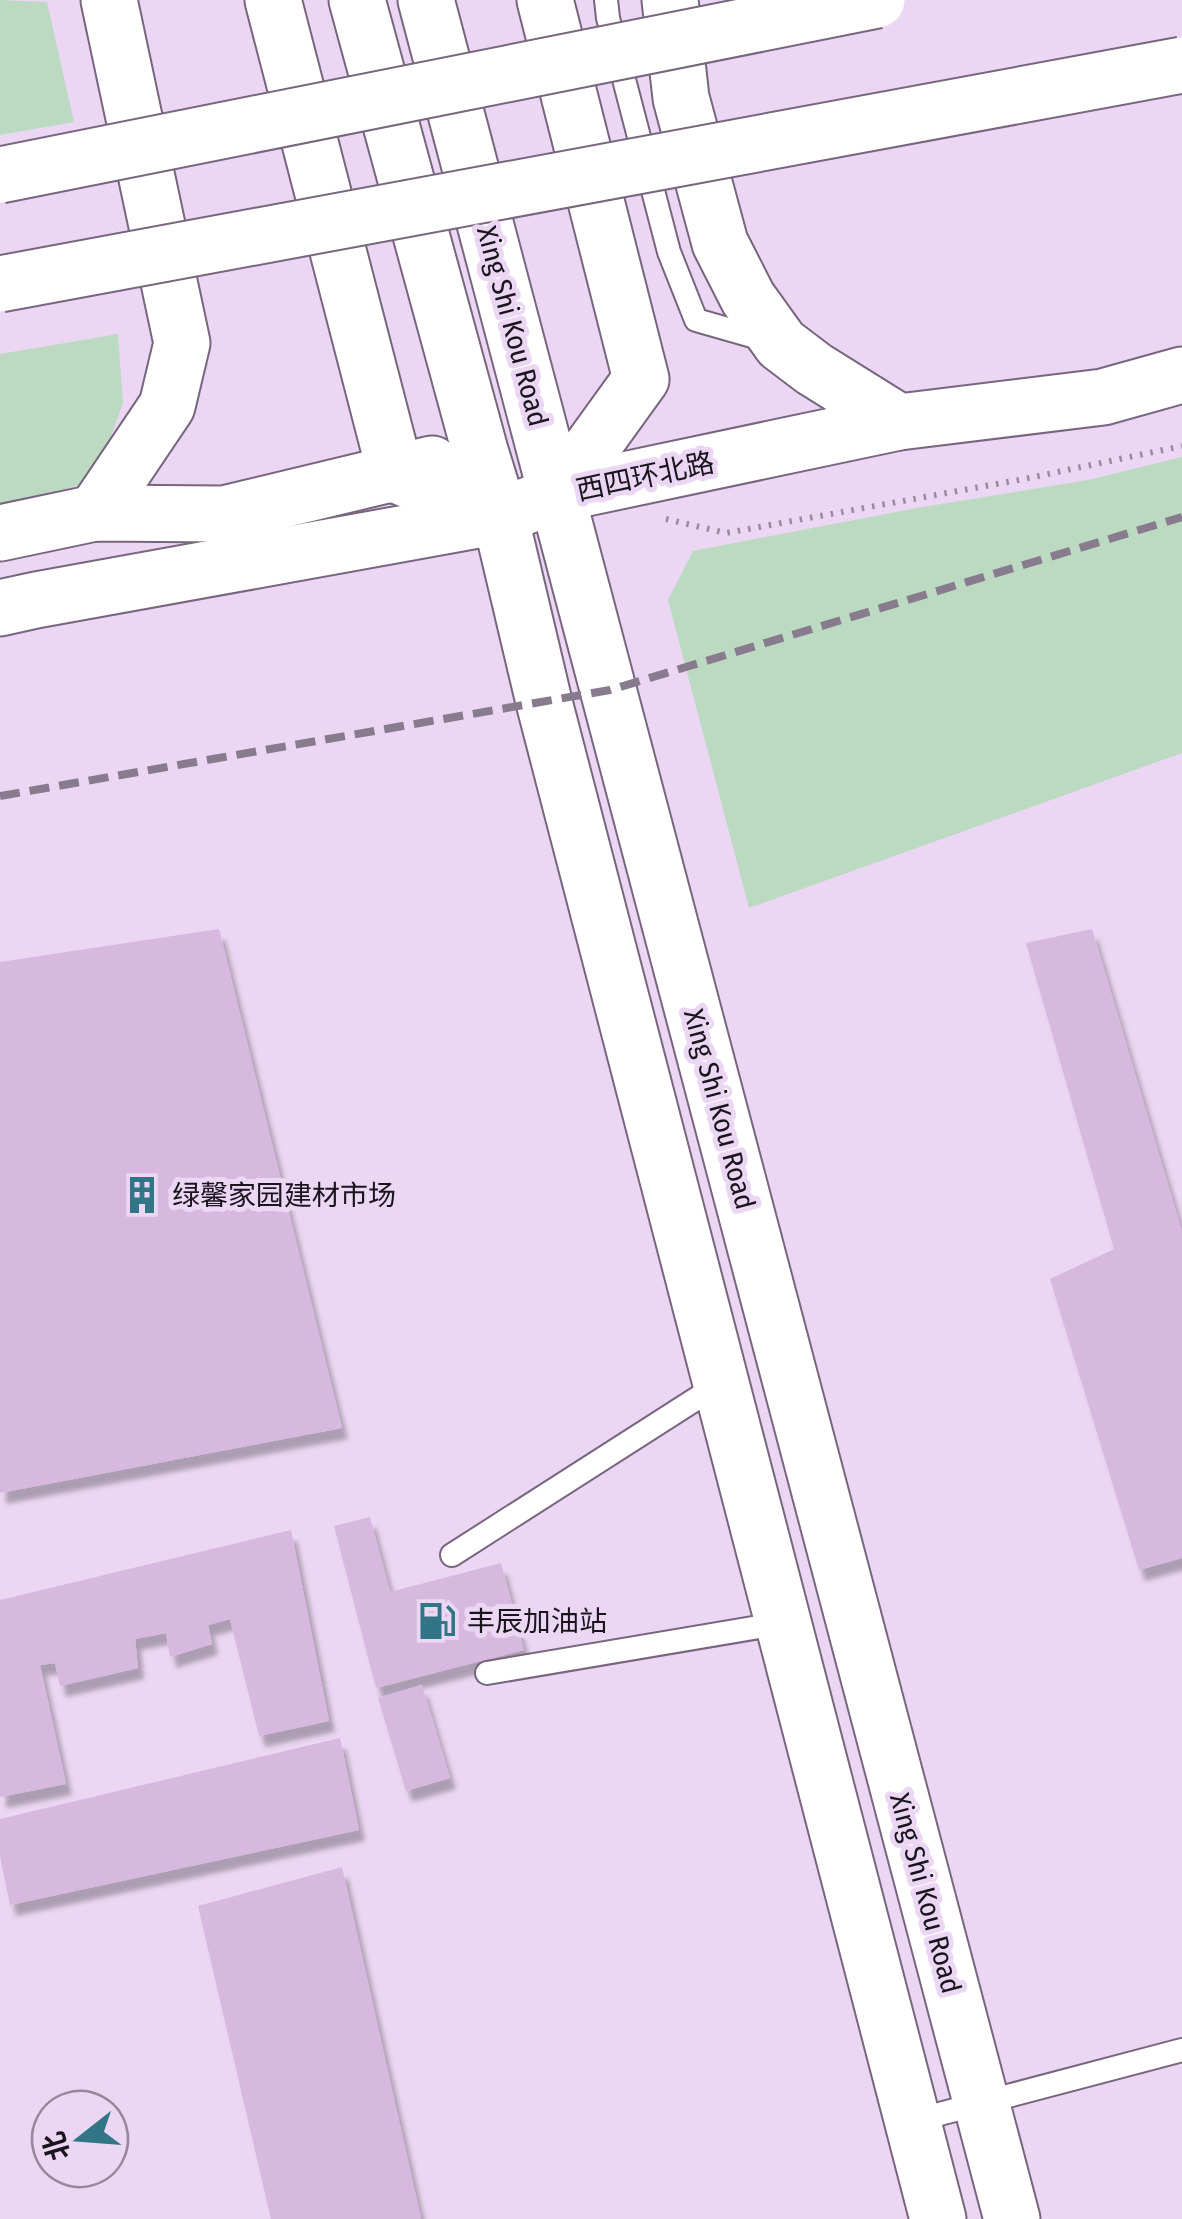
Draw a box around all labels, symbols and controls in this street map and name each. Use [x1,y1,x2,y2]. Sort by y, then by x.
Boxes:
street label: Xing Shi Kou Road [470,222,555,430]
street label: 西四环北路 [573,446,717,507]
street label: Xing Shi Kou Road [677,1005,762,1213]
building icon: 绿馨家园建材市场 [121,1174,163,1216]
place label: 绿馨家园建材市场 [172,1179,396,1212]
fuel station icon: 丰辰加油站 [416,1600,458,1642]
place label: 丰辰加油站 [467,1605,607,1638]
street label: Xing Shi Kou Road [883,1789,968,1997]
north arrow [30,2089,130,2189]
text: 北 [37,2128,76,2164]

